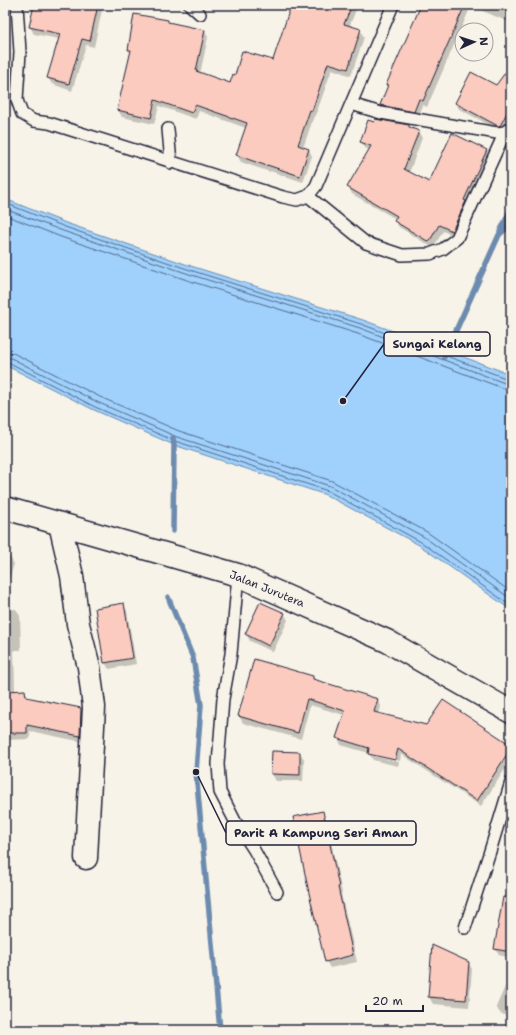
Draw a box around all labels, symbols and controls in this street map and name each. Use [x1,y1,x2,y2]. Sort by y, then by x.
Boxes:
north arrow [454,22,494,62]
text: N [476,37,491,47]
callout: Sungai Kelang [384,332,490,356]
text: Sungai Kelang [392,336,482,352]
street label: Jalan Jurutera [227,567,307,611]
callout: Parit A Kampung Seri Aman [226,821,416,845]
text: Parit A Kampung Seri Aman [234,825,408,841]
scale bar [366,987,423,1013]
text: 20 m [372,993,403,1009]

